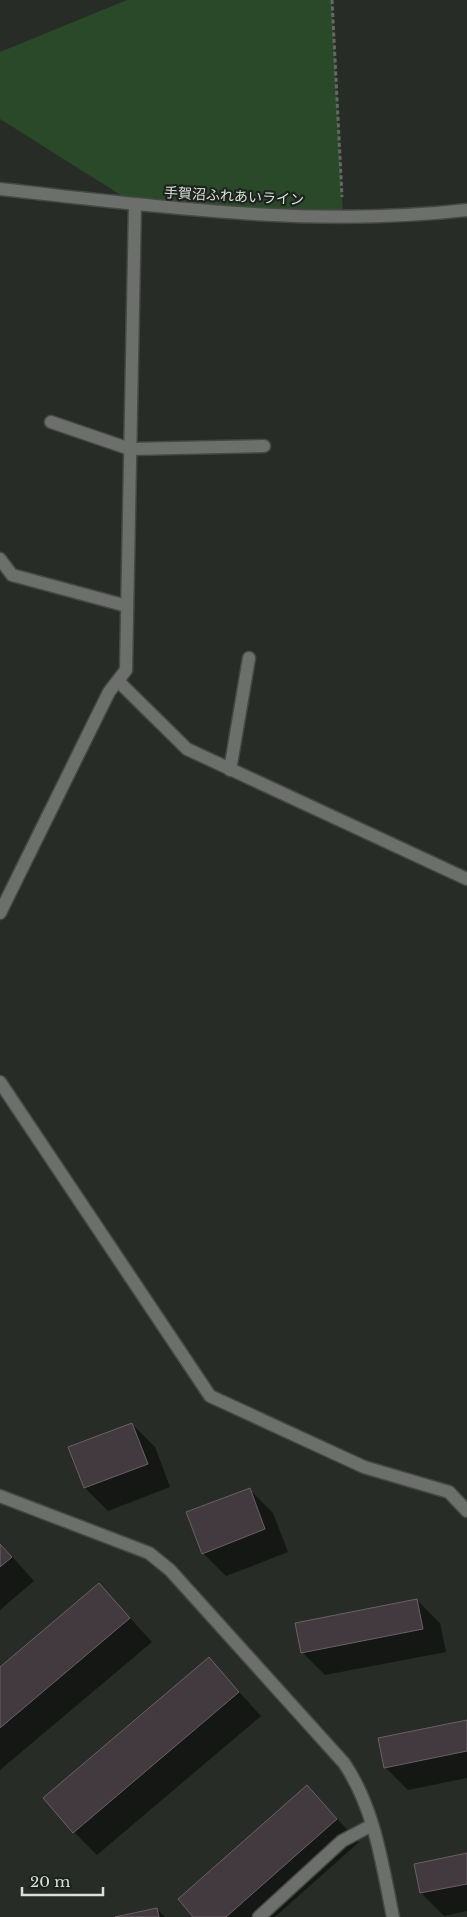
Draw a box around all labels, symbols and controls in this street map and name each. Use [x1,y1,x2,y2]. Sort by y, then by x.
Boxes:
street label: 手賀沼ふれあいライン [164,183,304,209]
scale bar [22,1864,104,1896]
text: 20 m [30,1872,70,1891]

